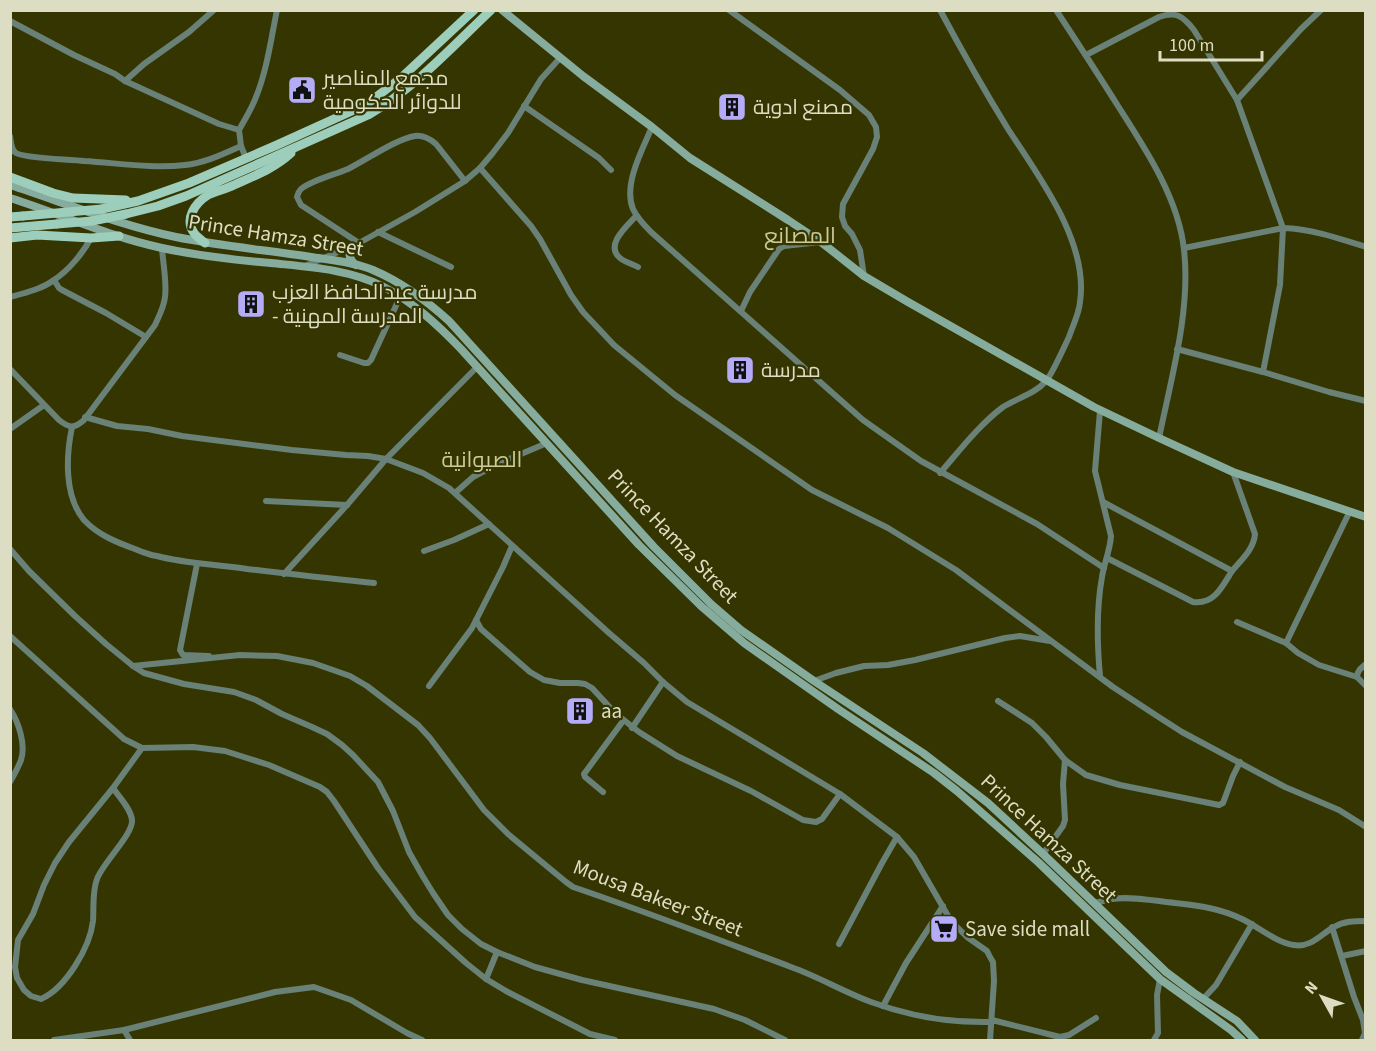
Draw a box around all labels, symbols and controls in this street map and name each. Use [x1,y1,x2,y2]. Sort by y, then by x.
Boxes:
scale bar [1160,24,1262,62]
text: 100 m [1169,33,1214,58]
place label: مجمع المناصير للدوائر الحكومية [322,63,462,117]
public building icon: مجمع المناصير للدوائر الحكومية [286,74,318,106]
building icon: مصنع ادوية [716,91,748,123]
place label: مصنع ادوية [753,92,853,122]
street label: Prince Hamza Street [186,206,366,264]
district label: المصانع [764,220,836,252]
place label: مدرسة عبدالحافظ العزب - المدرسة المهنية [272,277,477,331]
building icon: مدرسة عبدالحافظ العزب - المدرسة المهنية [235,288,267,320]
building icon: مدرسة [724,354,756,386]
place label: مدرسة [761,355,821,385]
district label: الصيوانية [442,444,522,476]
street label: Prince Hamza Street [601,462,745,610]
building icon: aa [564,695,596,727]
place label: aa [601,696,622,726]
street label: Prince Hamza Street [974,767,1124,909]
street label: Mousa Bakeer Street [569,852,747,944]
supermarket icon: Save side mall [928,913,960,945]
place label: Save side mall [965,914,1090,944]
north arrow [1292,967,1352,1027]
text: N [1299,977,1323,999]

